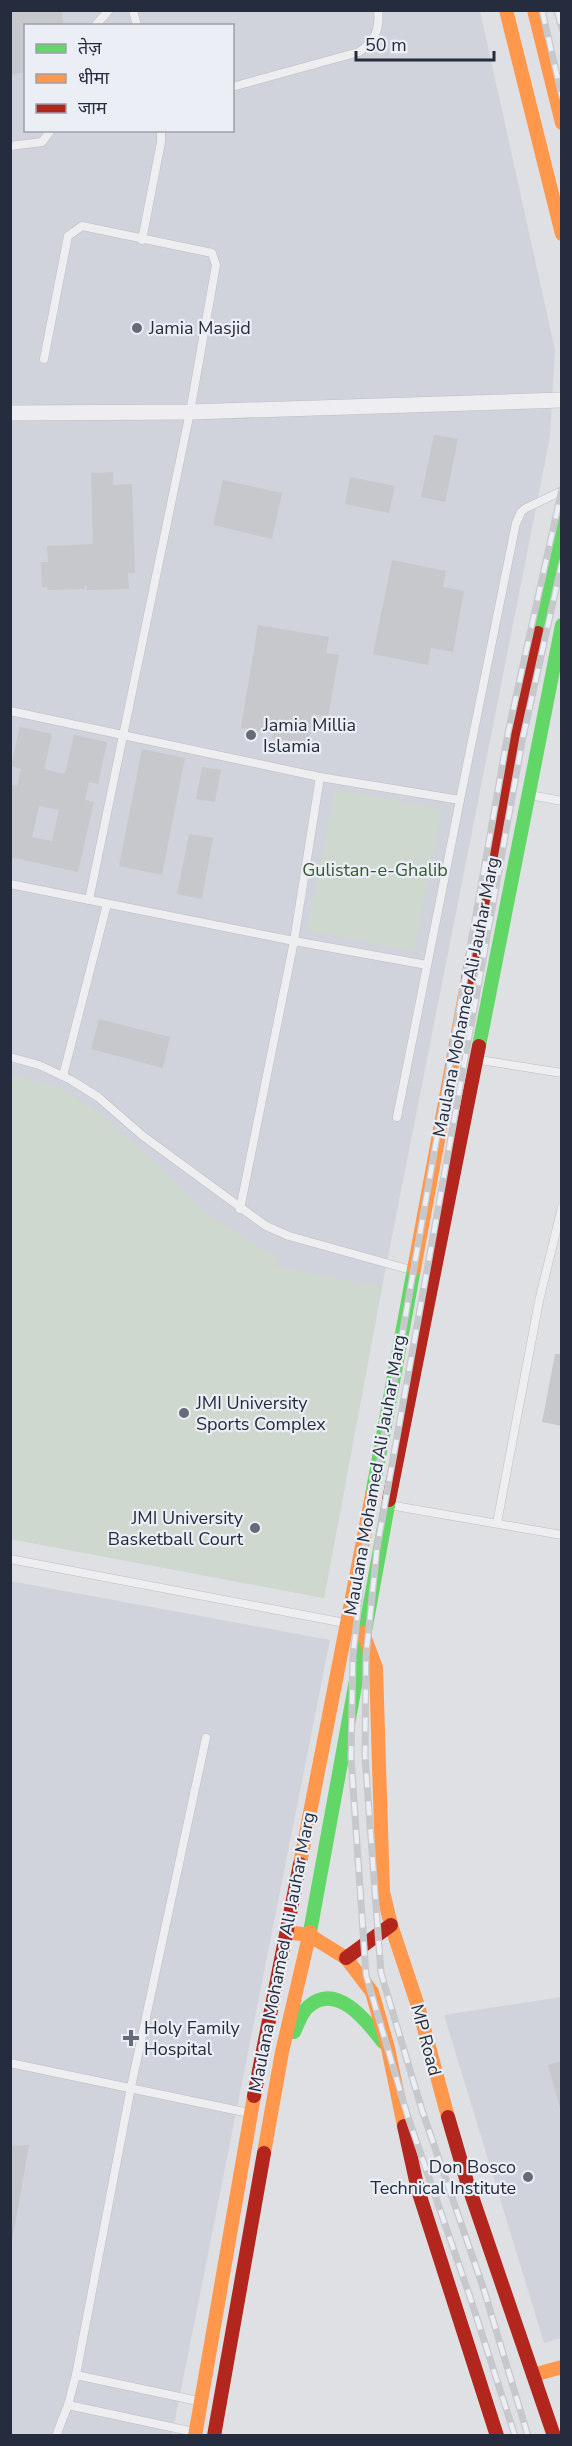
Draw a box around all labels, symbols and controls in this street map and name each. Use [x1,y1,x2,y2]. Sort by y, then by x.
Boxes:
legend [24,24,234,132]
scale bar [356,24,494,62]
text: 50 m [365,33,407,57]
text: तेज़ [78,36,102,60]
text: धीमा [78,66,109,90]
text: जाम [78,96,108,120]
place label: Jamia Masjid [148,316,251,340]
marker: Jamia Masjid [130,321,144,335]
place label: Jamia Millia Islamia [262,713,356,758]
marker: Jamia Millia Islamia [244,728,258,742]
street label: Maulana Mohamed Ali Jauhar Marg [427,855,505,1139]
park label: Gulistan-e-Ghalib [302,858,448,882]
street label: Maulana Mohamed Ali Jauhar Marg [338,1333,412,1617]
place label: JMI University Sports Complex [195,1391,326,1436]
marker: JMI University Sports Complex [177,1406,191,1420]
place label: JMI University Basketball Court [108,1506,244,1551]
marker: JMI University Basketball Court [248,1521,262,1535]
street label: Maulana Mohamed Ali Jauhar Marg [243,1810,321,2094]
street label: MP Road [405,2001,447,2079]
place label: Holy Family Hospital [144,2016,240,2061]
marker: Holy Family Hospital [122,2029,140,2047]
place label: Don Bosco Technical Institute [370,2155,516,2200]
marker: Don Bosco Technical Institute [521,2170,535,2184]

